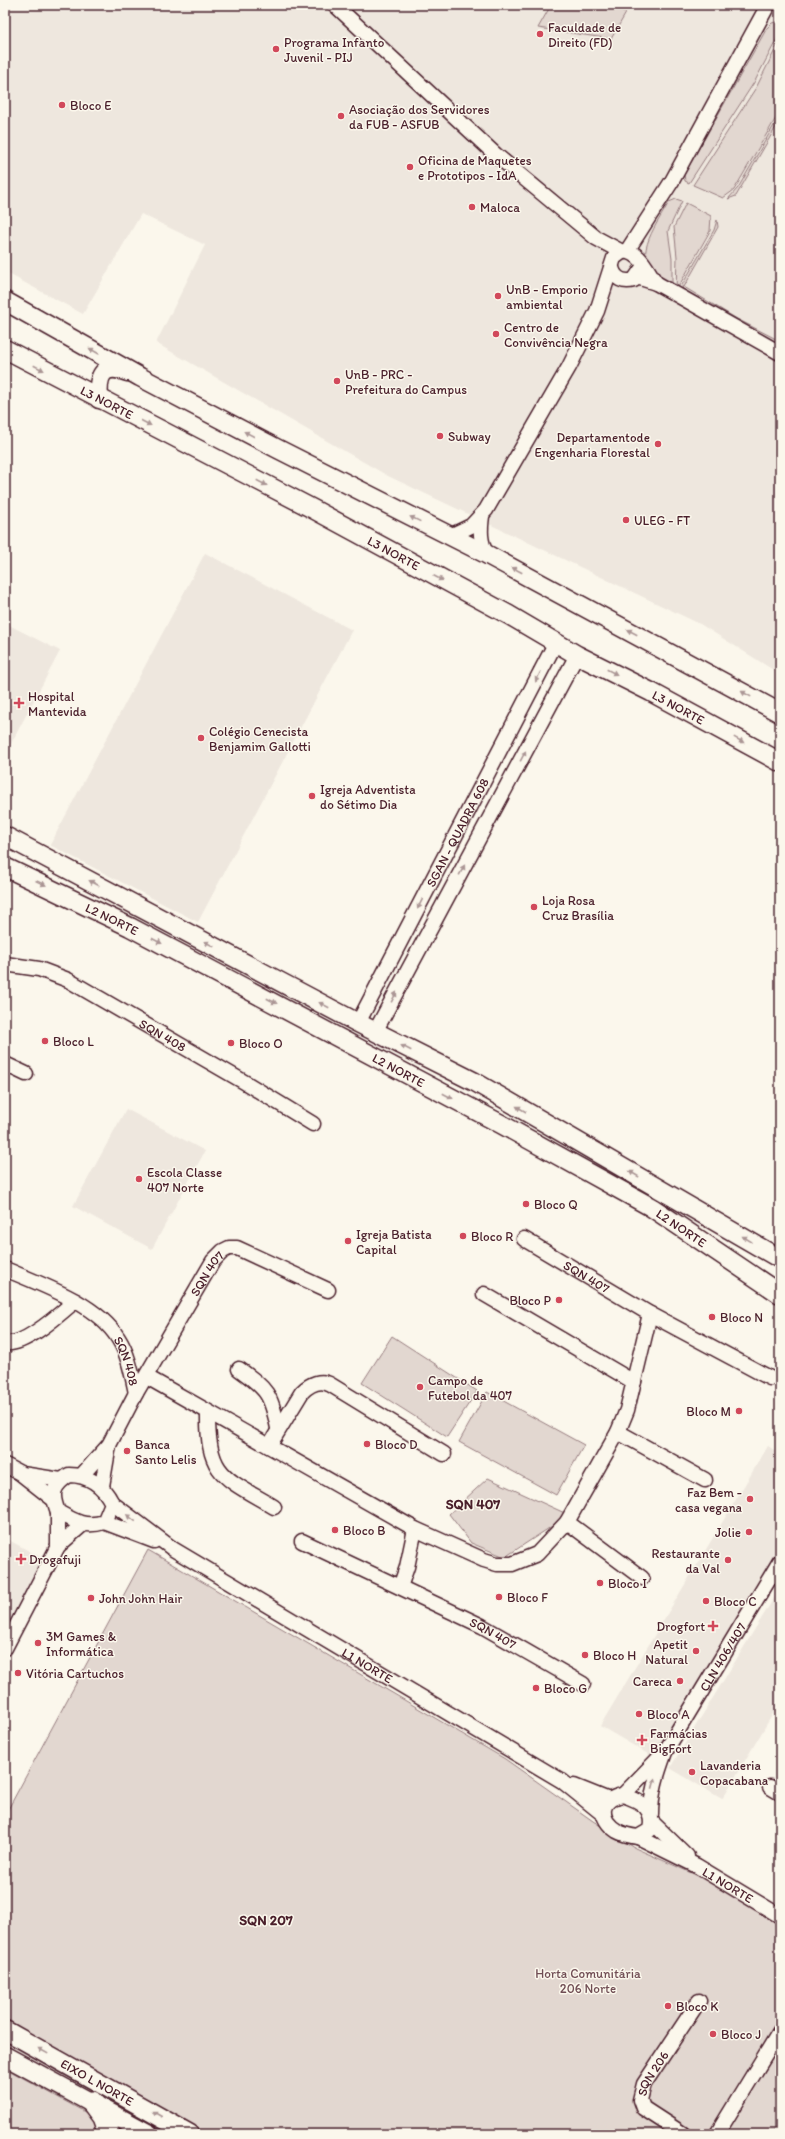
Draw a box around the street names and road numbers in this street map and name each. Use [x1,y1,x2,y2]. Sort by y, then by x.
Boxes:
street label: L3 NORTE [78,383,136,422]
street label: L3 NORTE [365,533,422,573]
street label: L3 NORTE [650,687,707,728]
street label: SGAN - QUADRA 608 [423,776,492,889]
street label: L2 NORTE [83,900,141,938]
street label: SQN 408 [137,1016,189,1055]
street label: L2 NORTE [370,1050,427,1090]
street label: L2 NORTE [653,1206,709,1250]
street label: SQN 407 [187,1247,227,1299]
street label: SQN 407 [561,1257,613,1296]
street label: SQN 408 [111,1334,141,1387]
street label: SQN 407 [467,1614,519,1652]
street label: CLN 406/407 [696,1620,749,1694]
street label: L1 NORTE [339,1645,395,1686]
street label: L1 NORTE [700,1864,756,1906]
street label: SQN 206 [634,2048,672,2097]
street label: EIXO L NORTE [58,2056,136,2109]

